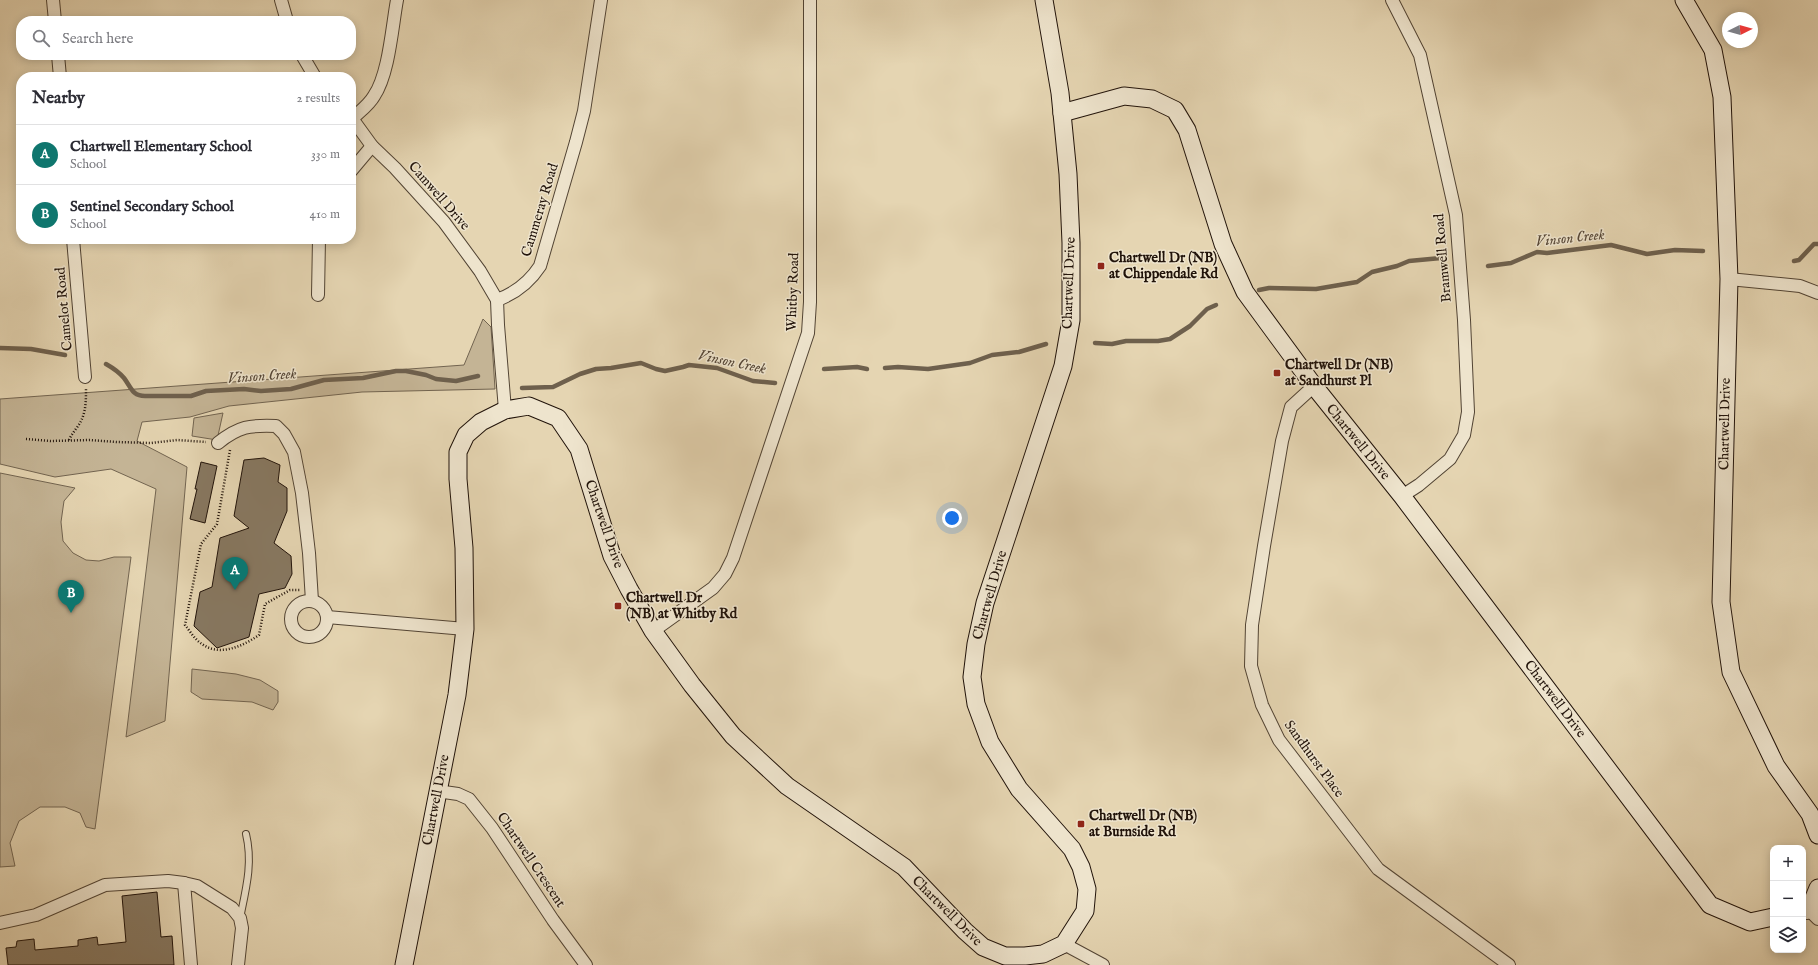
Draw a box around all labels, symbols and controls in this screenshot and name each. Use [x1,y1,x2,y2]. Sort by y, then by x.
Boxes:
north arrow [1722,12,1758,48]
search box [16,16,356,60]
icon: search [30,27,52,49]
text: Search here [62,29,133,48]
text: Nearby [32,88,85,109]
text: 2 results [296,90,340,107]
text: Chartwell Elementary School [70,137,252,156]
text: A [41,146,49,163]
text: 330 m [311,146,340,163]
text: School [70,156,107,173]
street label: Camwell Drive [404,158,474,235]
street label: Cammeray Road [517,161,563,259]
text: Sentinel Secondary School [70,197,234,216]
text: B [41,206,49,223]
text: 410 m [310,206,340,223]
street label: Bramwell Road [1430,212,1456,303]
text: School [70,216,107,233]
water label: Vinson Creek [1535,225,1605,251]
street label: Chartwell Drive [1058,236,1080,329]
place label: Chartwell Dr (NB) at Chippendale Rd [1109,249,1218,283]
street label: Whitby Road [783,252,803,332]
marker: Chartwell Dr (NB) at Chippendale Rd [1096,261,1106,271]
street label: Camelot Road [51,266,77,352]
water label: Vinson Creek [696,346,768,378]
place label: Chartwell Dr (NB) at Sandhurst Pl [1285,356,1394,390]
water label: Vinson Creek [227,364,297,388]
marker: Chartwell Dr (NB) at Sandhurst Pl [1272,368,1282,378]
street label: Chartwell Drive [1715,377,1735,470]
street label: Chartwell Drive [1322,400,1394,484]
street label: Chartwell Drive [580,477,628,571]
your location [942,508,962,528]
street label: Chartwell Drive [969,548,1012,642]
pin: A [222,557,248,590]
pin: B [58,580,84,613]
place label: Chartwell Dr (NB) at Whitby Rd [626,589,738,623]
marker: Chartwell Dr (NB) at Whitby Rd [613,601,623,611]
street label: Chartwell Drive [1520,657,1590,742]
street label: Sandhurst Place [1280,717,1348,802]
street label: Chartwell Drive [418,752,454,847]
place label: Chartwell Dr (NB) at Burnside Rd [1089,807,1198,841]
street label: Chartwell Crescent [493,809,570,911]
marker: Chartwell Dr (NB) at Burnside Rd [1076,819,1086,829]
map controls [1770,845,1806,953]
button: + [1770,845,1806,881]
street label: Chartwell Drive [908,872,986,950]
button: − [1770,881,1806,917]
button: layers [1770,917,1806,953]

